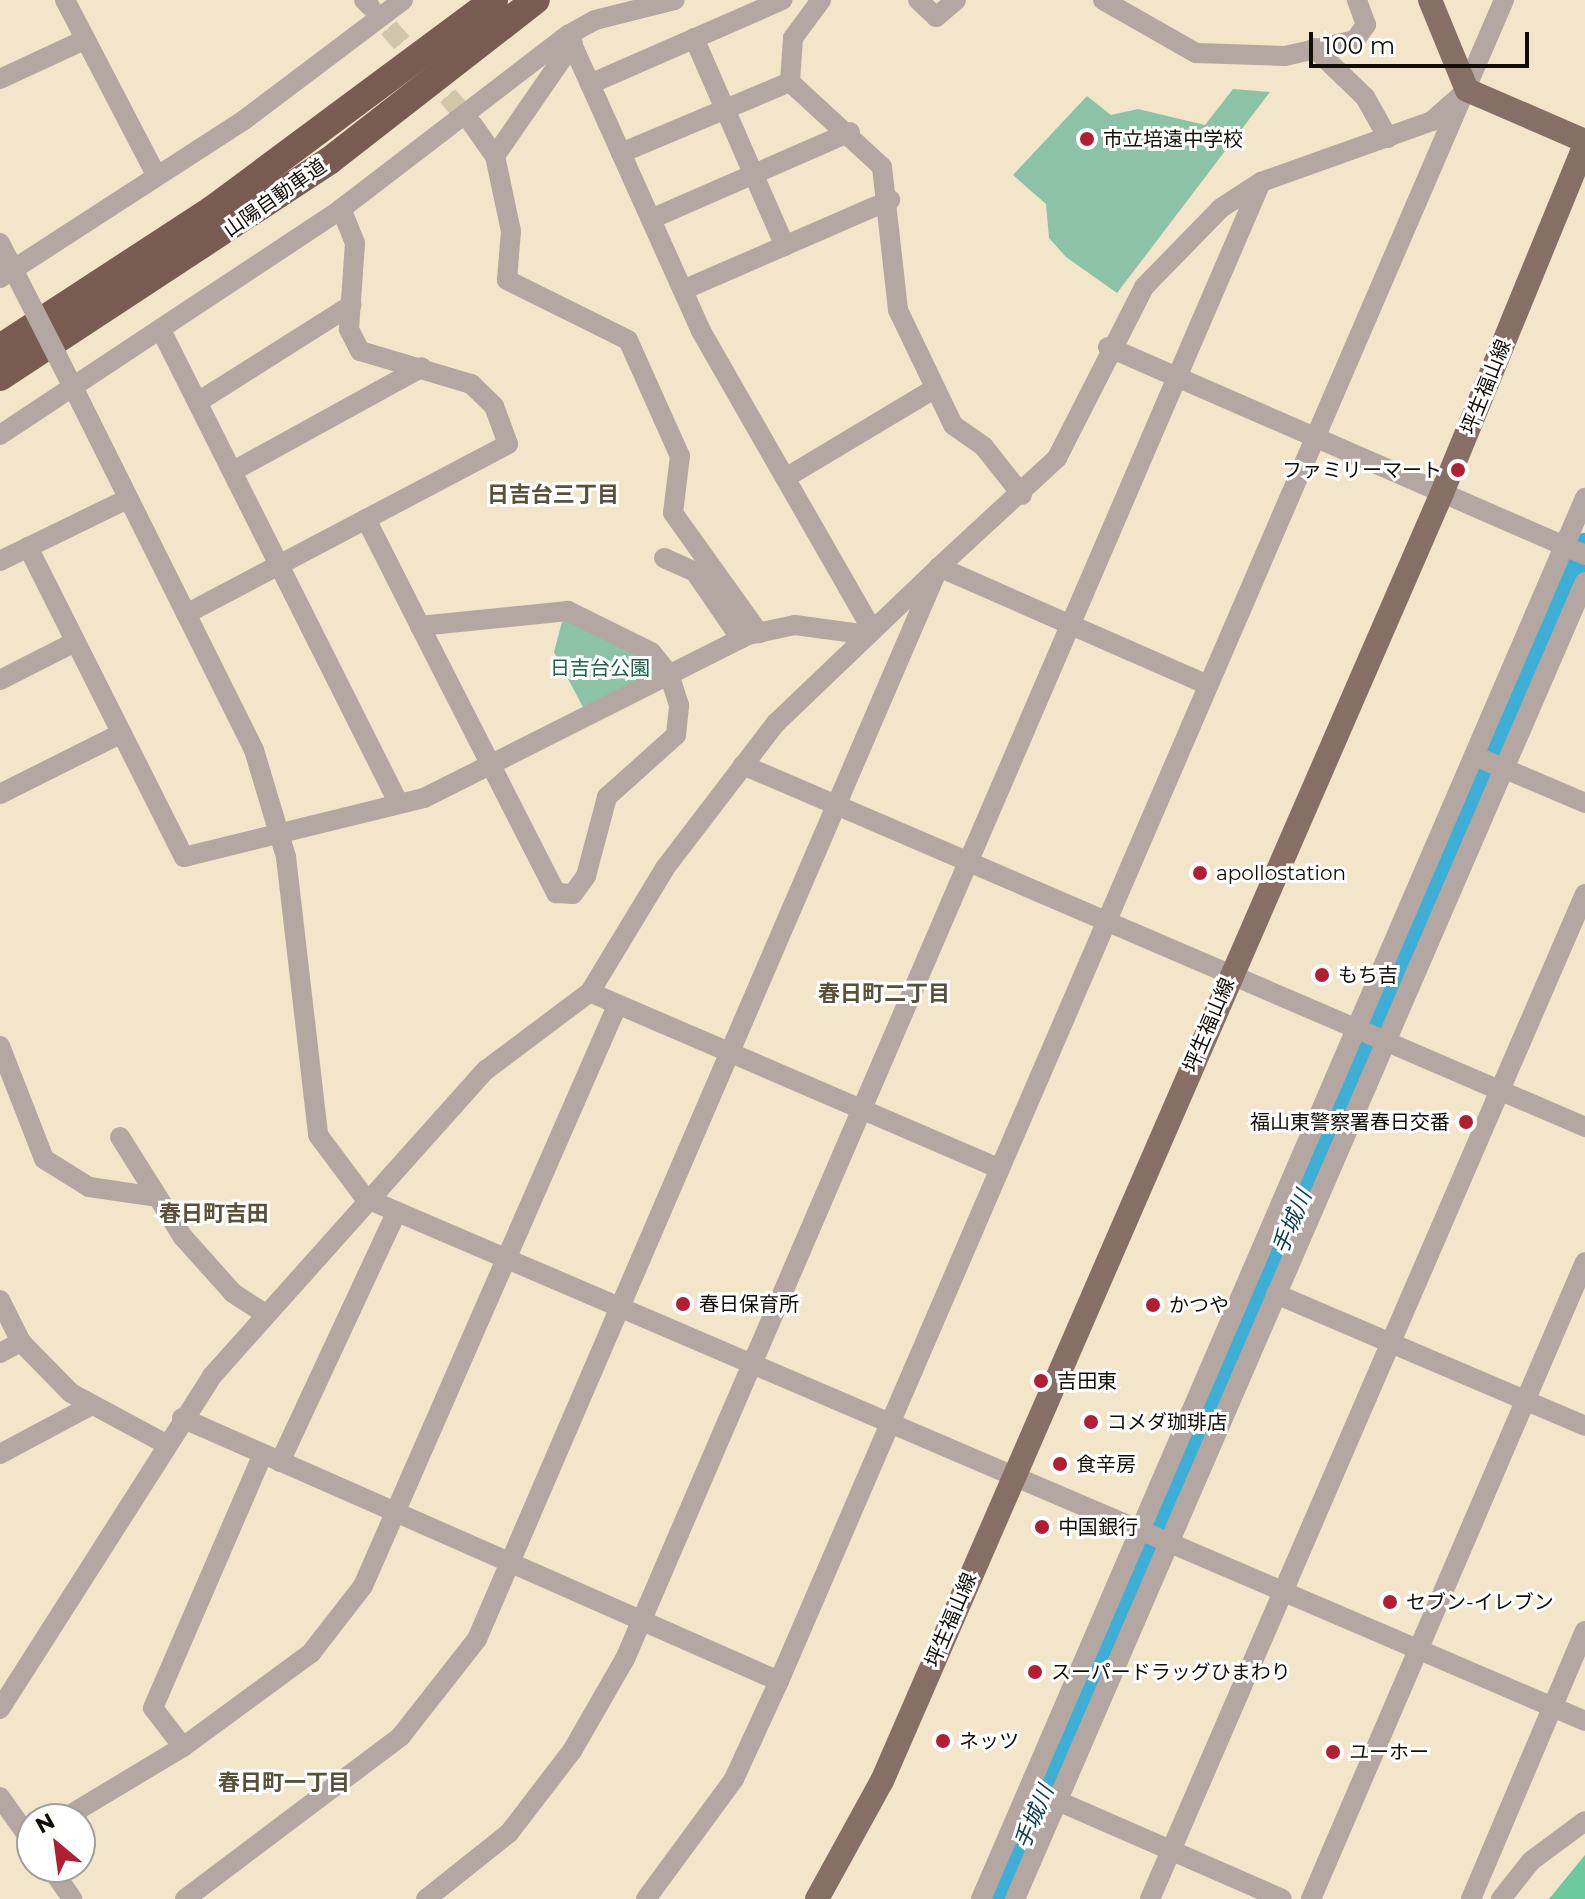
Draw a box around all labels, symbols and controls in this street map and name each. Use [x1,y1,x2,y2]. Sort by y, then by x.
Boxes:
scale bar [1313,16,1533,66]
text: 100 m [1323,31,1395,60]
place label: 市立培遠中学校 [1103,127,1243,151]
marker: 市立培遠中学校 [1078,130,1096,148]
street label: 山陽自動車道 [219,154,331,242]
street label: 坪生福山線 [1456,336,1516,438]
place label: ファミリーマート [1282,458,1442,482]
marker: ファミリーマート [1449,461,1467,479]
district label: 日吉台三丁目 [487,482,619,508]
park label: 日吉台公園 [550,656,650,680]
place label: apollostation [1216,861,1346,885]
marker: apollostation [1191,864,1209,882]
place label: もち吉 [1338,963,1398,987]
marker: もち吉 [1313,966,1331,984]
street label: 坪生福山線 [1178,974,1240,1076]
district label: 春日町二丁目 [818,981,950,1007]
place label: 福山東警察署春日交番 [1250,1110,1450,1134]
marker: 福山東警察署春日交番 [1457,1113,1475,1131]
water label: 手城川 [1267,1186,1317,1258]
district label: 春日町吉田 [159,1201,269,1227]
place label: 春日保育所 [699,1292,799,1316]
place label: かつや [1169,1293,1229,1317]
marker: 春日保育所 [674,1295,692,1313]
marker: かつや [1144,1296,1162,1314]
place label: 吉田東 [1057,1369,1117,1393]
marker: 吉田東 [1032,1372,1050,1390]
place label: コメダ珈琲店 [1107,1410,1227,1434]
marker: コメダ珈琲店 [1082,1413,1100,1431]
place label: 食辛房 [1076,1452,1136,1476]
marker: 食辛房 [1051,1455,1069,1473]
place label: 中国銀行 [1058,1515,1138,1539]
marker: 中国銀行 [1033,1518,1051,1536]
street label: 坪生福山線 [920,1569,982,1671]
place label: セブン-イレブン [1406,1590,1554,1614]
marker: セブン-イレブン [1381,1593,1399,1611]
place label: スーパードラッグひまわり [1051,1660,1291,1684]
marker: スーパードラッグひまわり [1026,1663,1044,1681]
place label: ネッツ [959,1729,1019,1753]
marker: ネッツ [934,1732,952,1750]
place label: ユーホー [1349,1740,1429,1764]
marker: ユーホー [1324,1743,1342,1761]
district label: 春日町一丁目 [218,1770,350,1796]
water label: 手城川 [1009,1781,1059,1853]
north arrow [16,1803,96,1883]
text: N [31,1807,59,1839]

